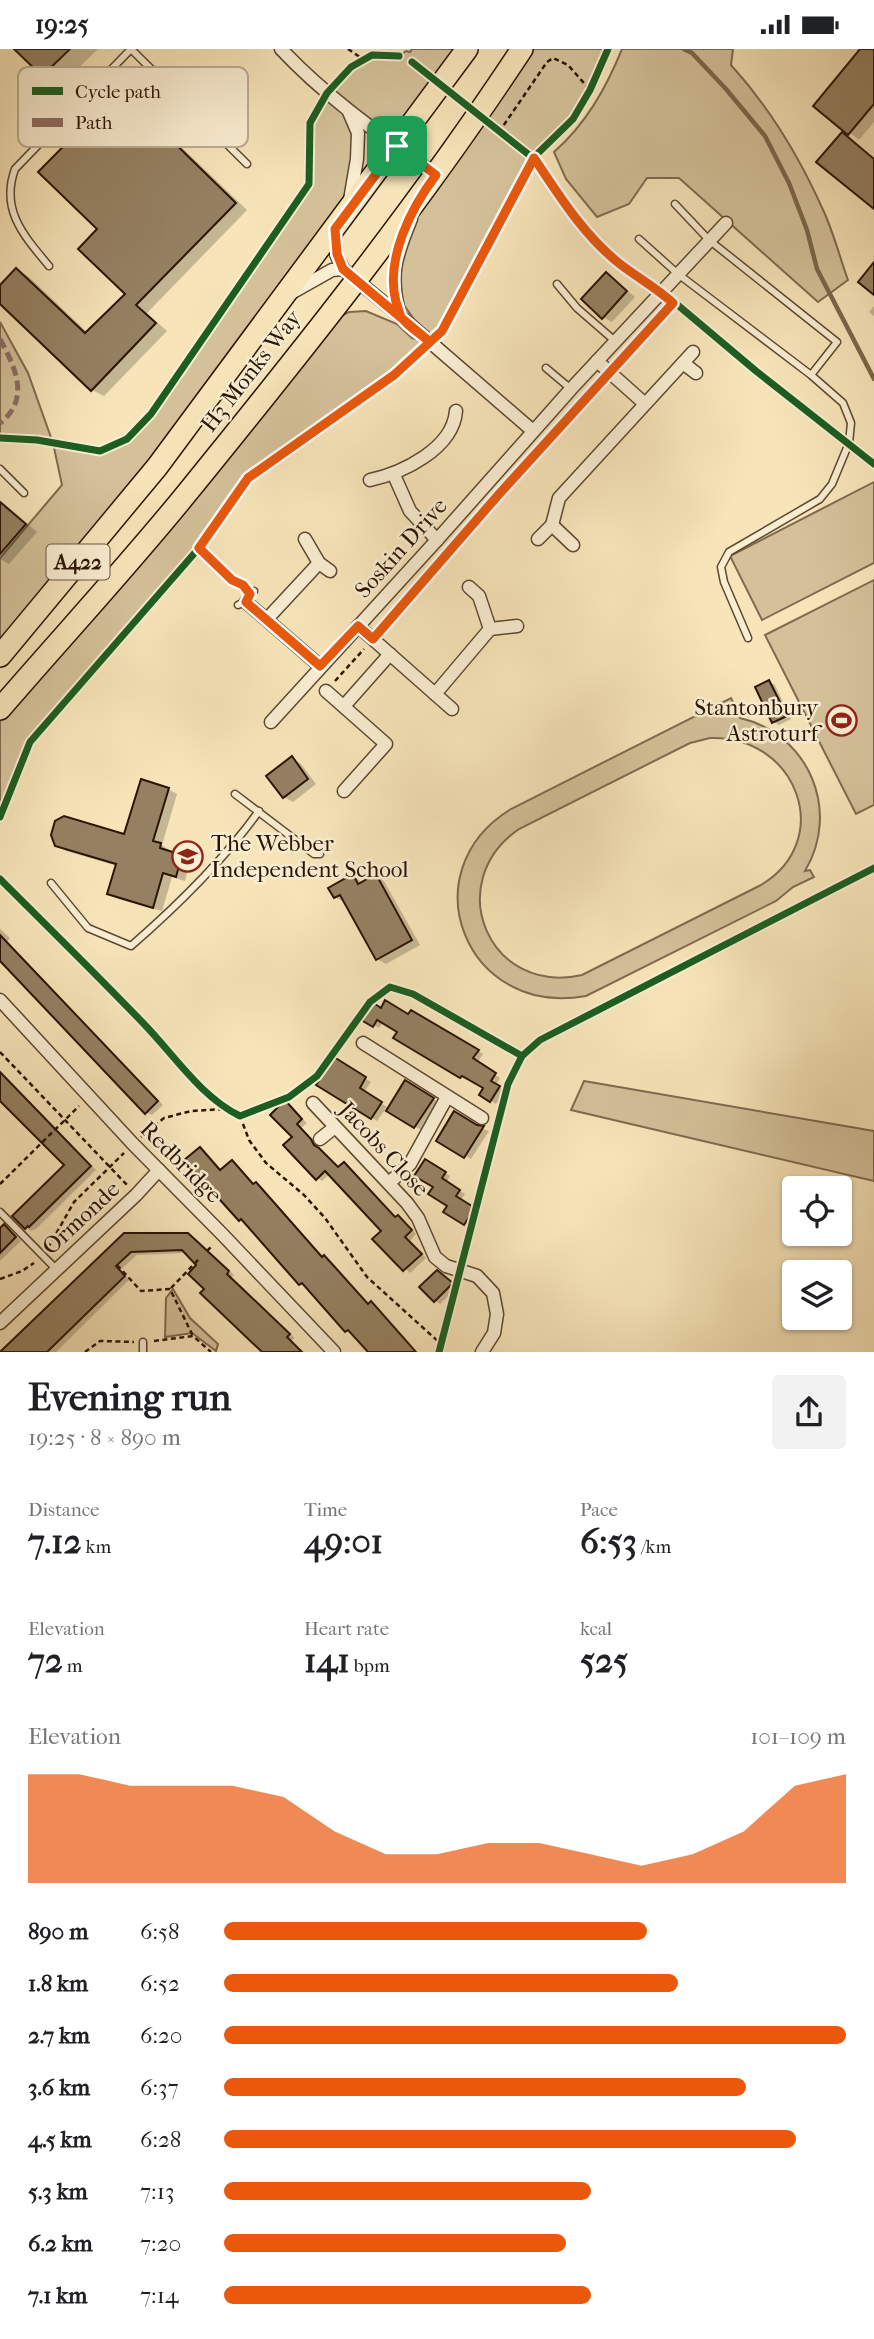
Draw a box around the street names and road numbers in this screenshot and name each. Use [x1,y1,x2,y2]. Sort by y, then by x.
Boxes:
street label: H3 Monks Way [195,304,307,437]
street label: Soskin Drive [349,492,453,604]
road number: A422 [46,545,110,579]
street label: Jacobs Close [332,1095,435,1202]
street label: Redbridge [134,1115,228,1209]
street label: Ormonde [37,1175,125,1261]

